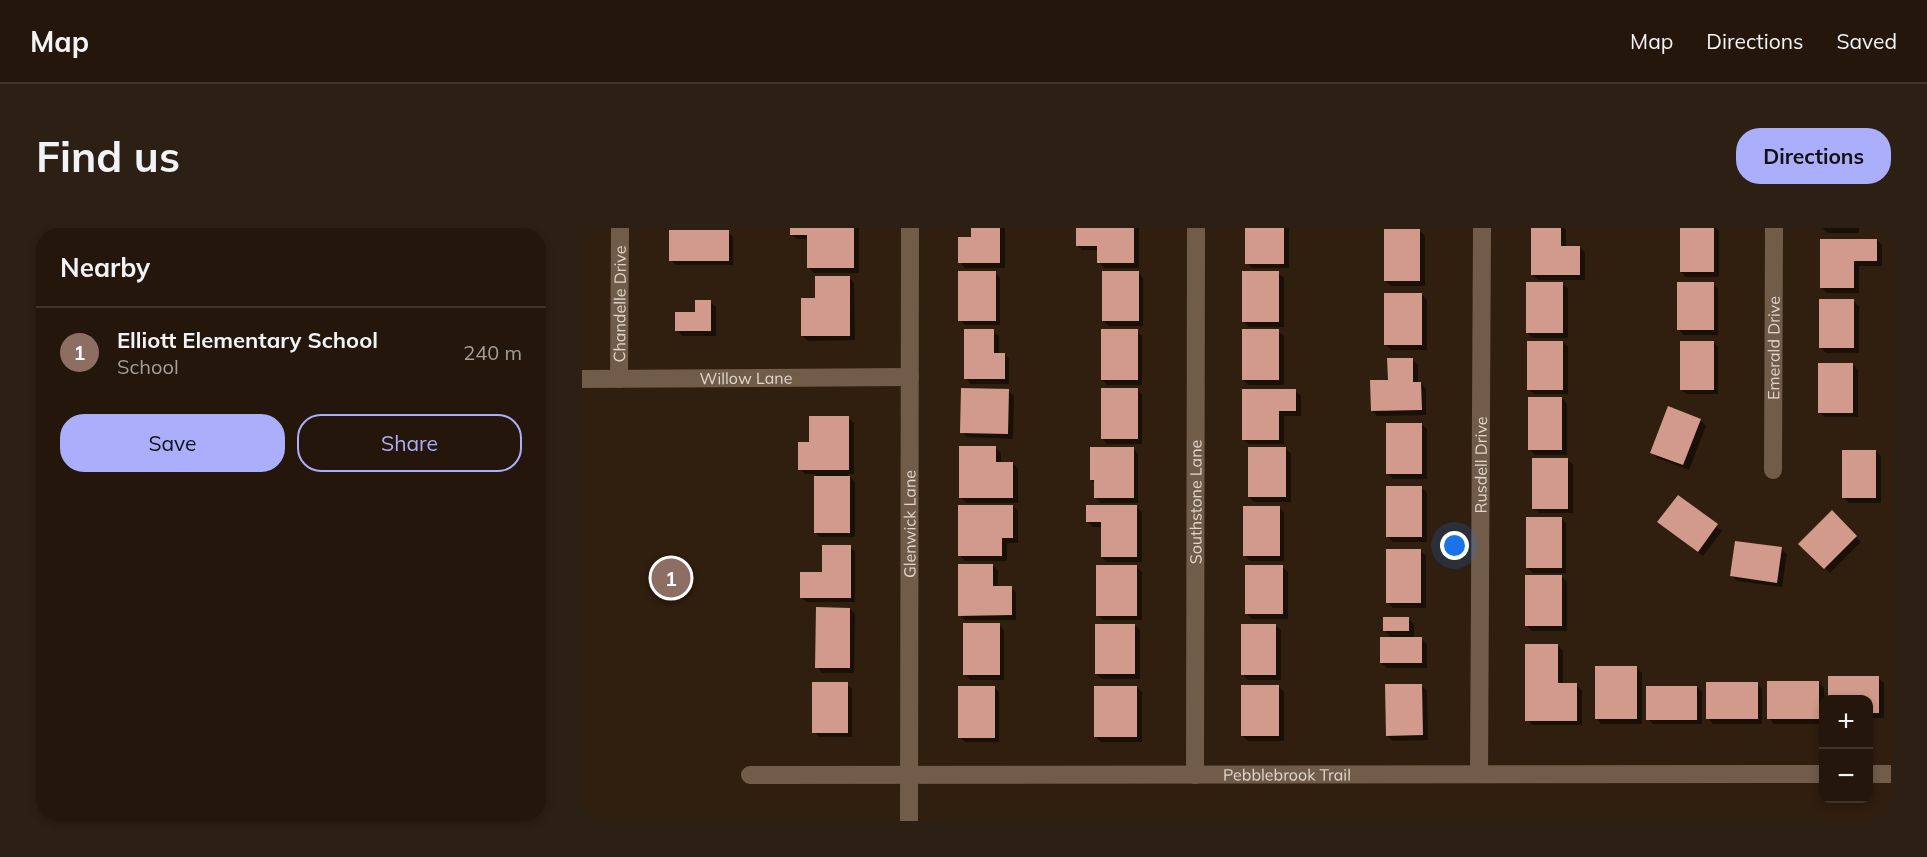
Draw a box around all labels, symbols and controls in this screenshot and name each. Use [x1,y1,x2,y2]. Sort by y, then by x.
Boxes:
text: Map [30,24,89,59]
text: Map [1630,28,1673,54]
text: Directions [1706,28,1803,54]
text: Saved [1836,28,1897,54]
button: Directions [1736,128,1891,184]
text: Find us [36,130,180,183]
street label: Chandelle Drive [609,245,630,363]
text: Nearby [60,251,150,284]
street label: Emerald Drive [1763,296,1784,400]
text: Elliott Elementary School [117,326,378,354]
text: 1 [74,340,86,365]
text: 240 m [463,340,522,365]
text: School [117,354,179,379]
street label: Willow Lane [700,368,792,388]
button: Save [60,414,285,472]
button: Share [297,414,522,472]
street label: Rusdell Drive [1470,416,1491,514]
street label: Southstone Lane [1185,440,1206,564]
street label: Glenwick Lane [899,470,920,578]
your location [1440,531,1469,560]
pin: 1 [652,556,691,600]
map controls [1819,695,1873,803]
button: + [1819,695,1873,749]
button: − [1819,749,1873,803]
street label: Pebblebrook Trail [1223,764,1351,785]

